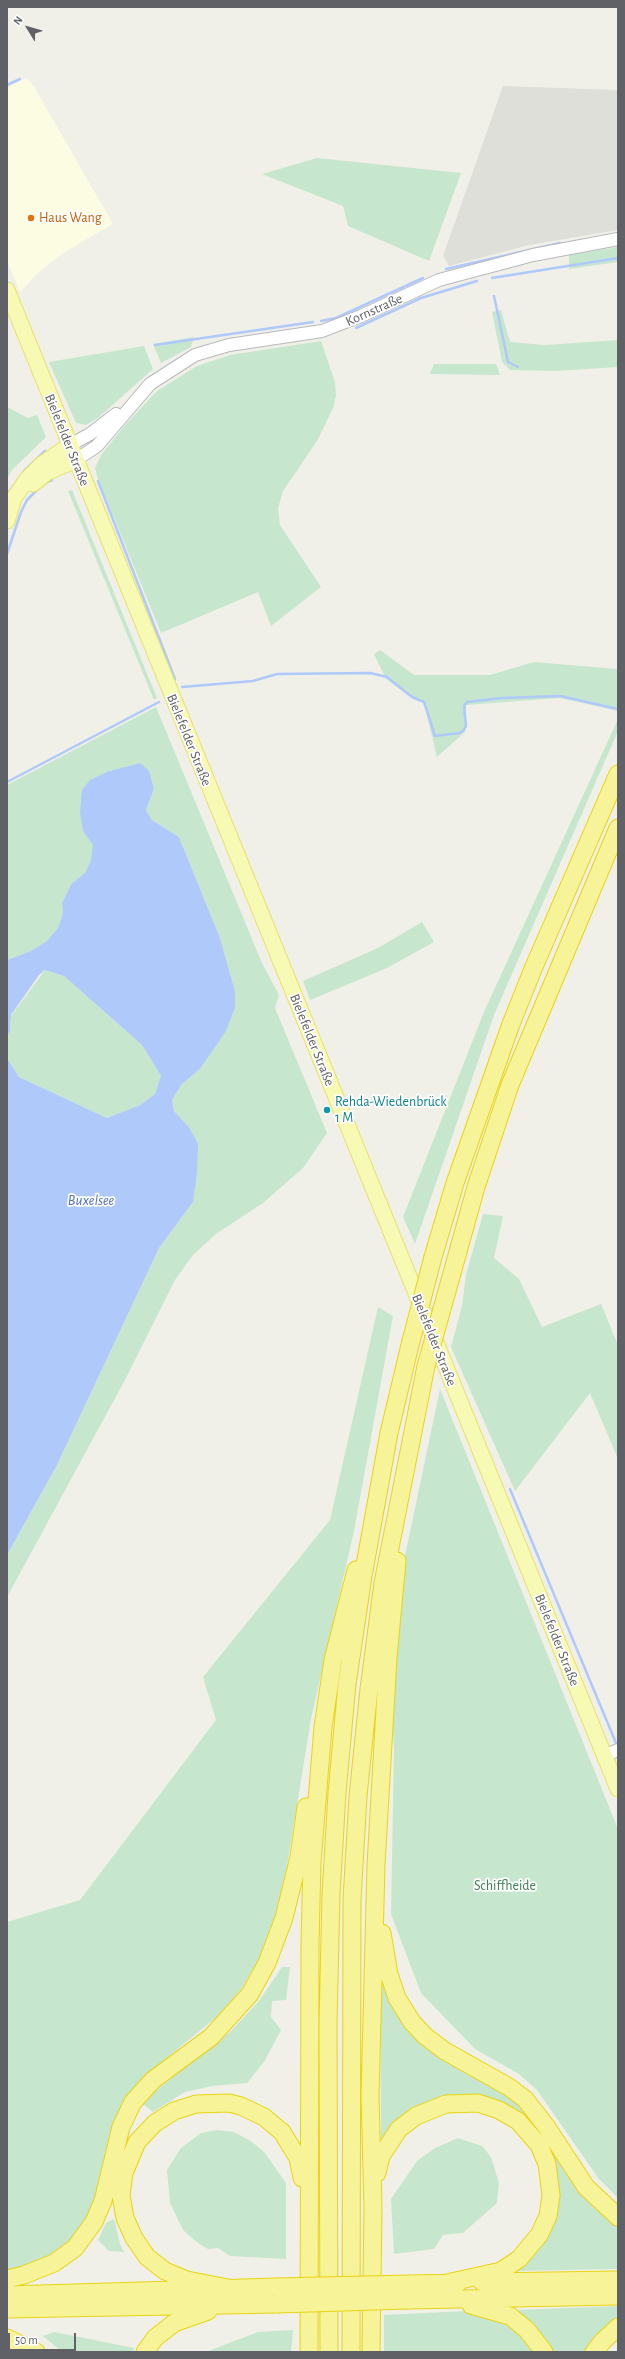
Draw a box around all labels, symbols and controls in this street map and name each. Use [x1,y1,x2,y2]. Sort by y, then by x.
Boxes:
north arrow [8,8,48,48]
text: N [11,14,25,27]
place label: Haus Wang [39,210,102,226]
marker: Haus Wang [26,213,36,223]
street label: Kornstraße [343,290,405,330]
street label: Bielefelder Straße [41,391,93,489]
street label: Bielefelder Straße [163,691,215,789]
street label: Bielefelder Straße [286,991,338,1089]
place label: Rehda-Wiedenbrück 1 M [335,1094,447,1126]
marker: Rehda-Wiedenbrück 1 M [322,1105,332,1115]
water label: Buxelsee [68,1191,114,1209]
street label: Bielefelder Straße [408,1291,460,1389]
street label: Bielefelder Straße [531,1591,583,1689]
park label: Schiffheide [474,1878,536,1894]
scale bar [10,2325,78,2351]
text: 50 m [15,2334,38,2346]

